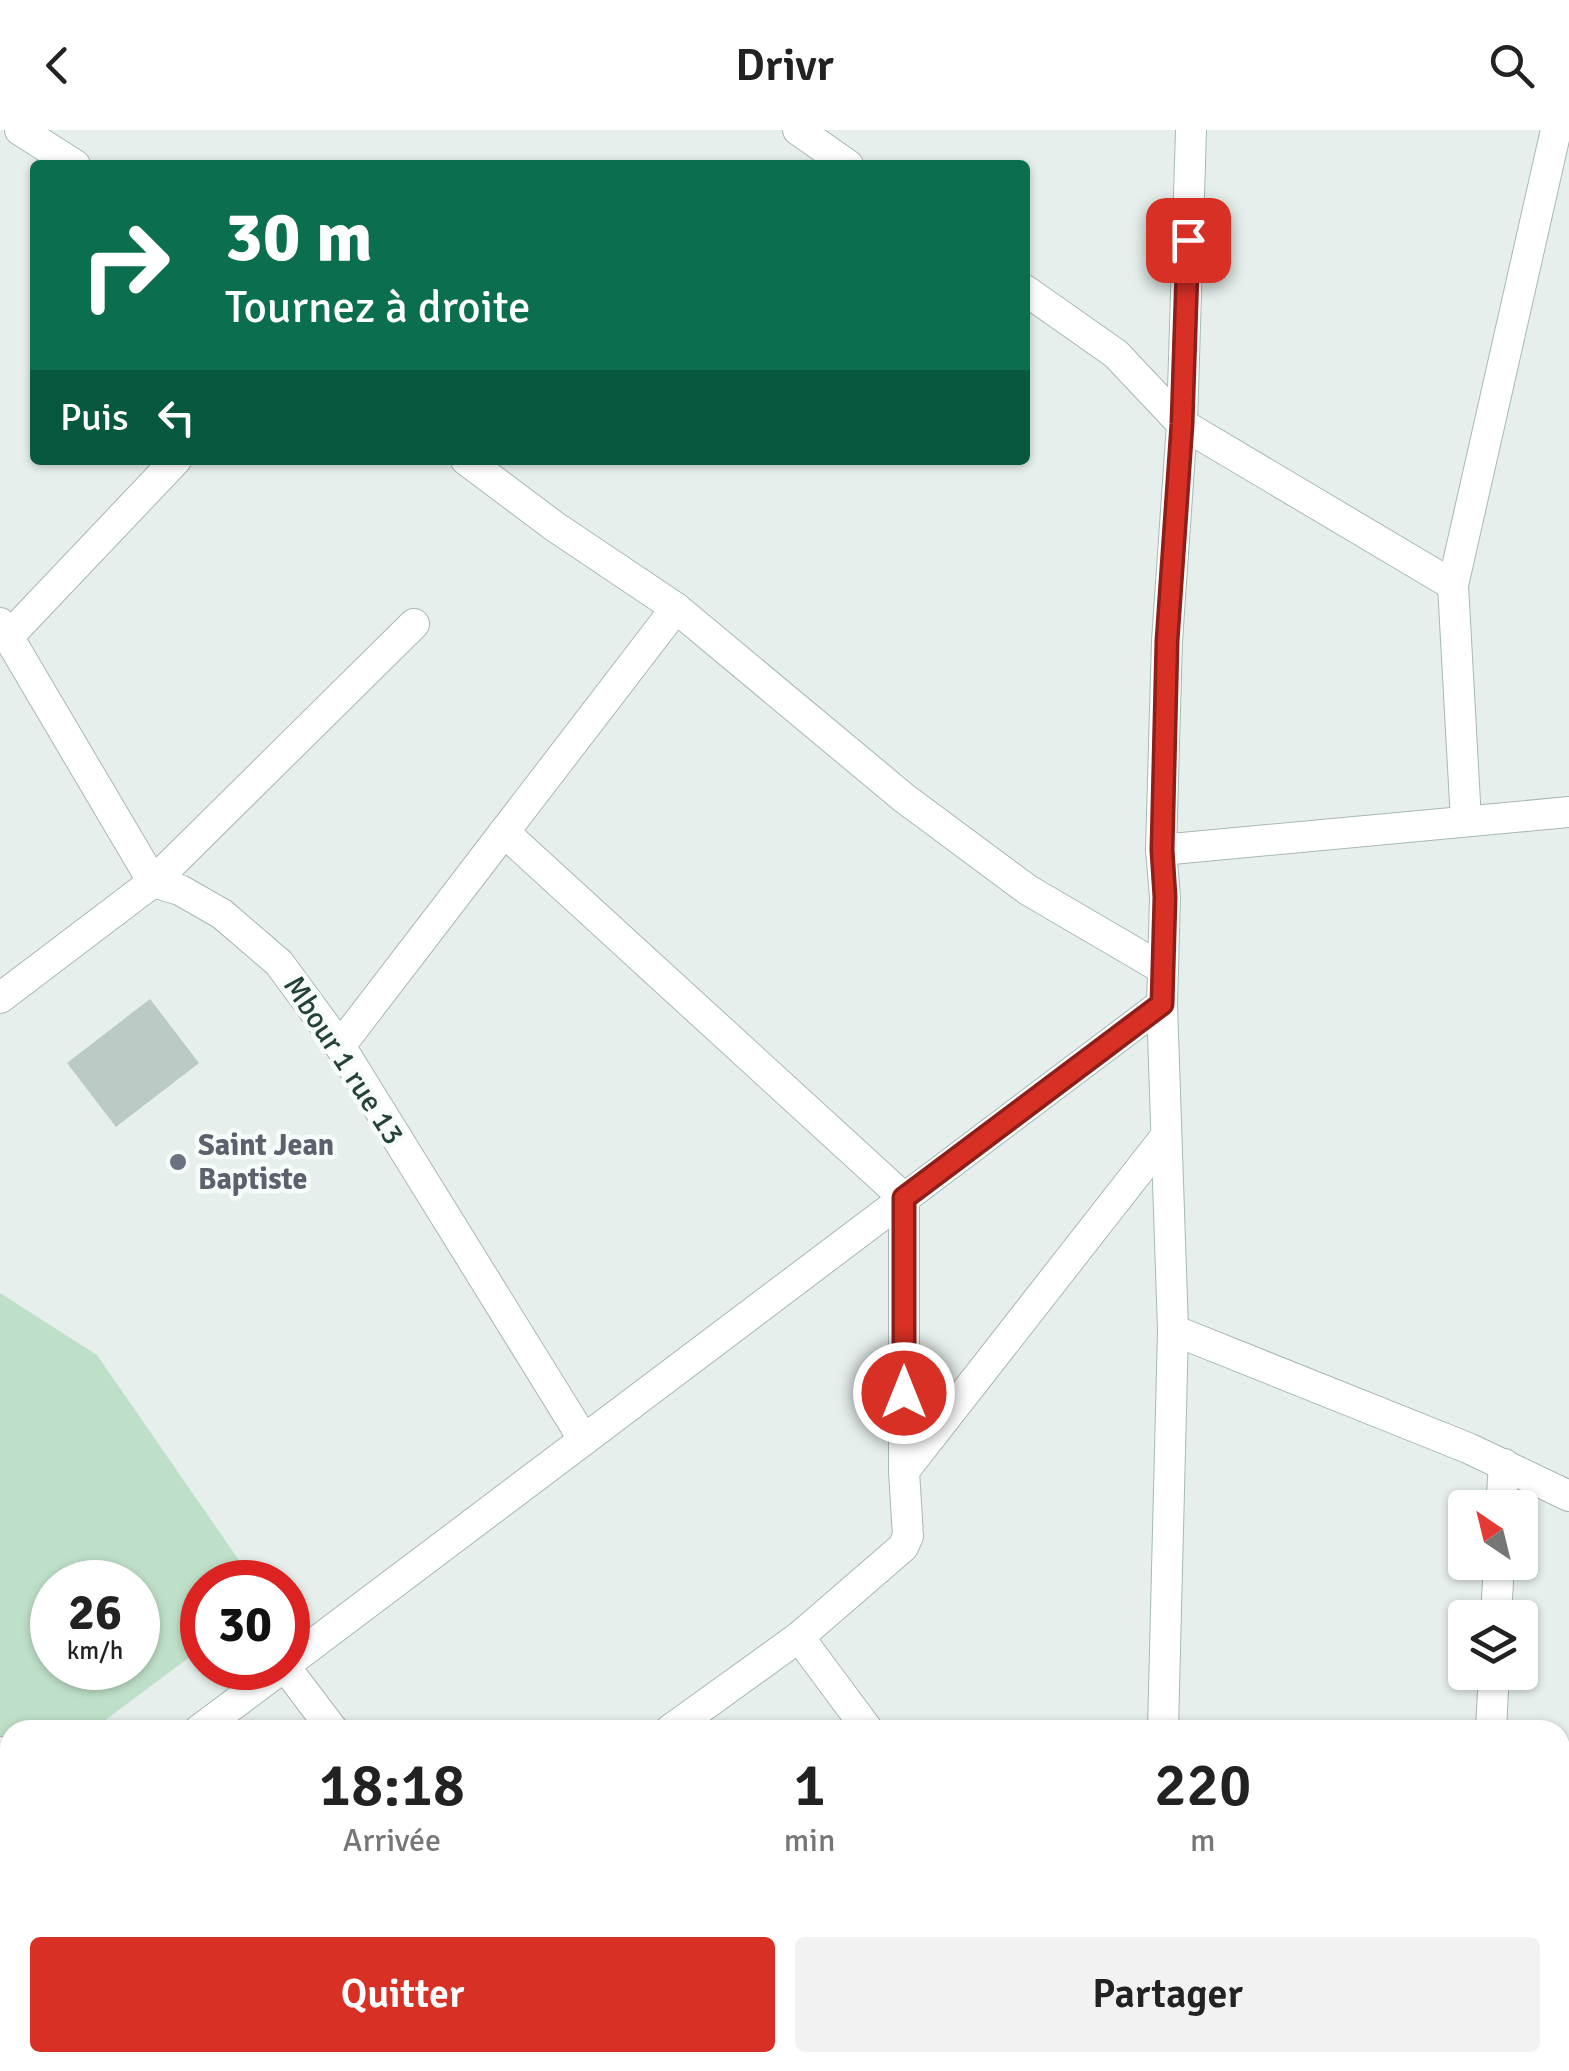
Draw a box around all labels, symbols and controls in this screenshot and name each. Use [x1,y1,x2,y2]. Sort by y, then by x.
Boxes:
icon: back [30,38,85,93]
text: Drivr [735,38,834,93]
icon: search [1484,38,1539,93]
text: 30 m [225,194,373,280]
pin [1146,198,1231,283]
icon: right [60,200,190,330]
icon: arrive [1161,213,1216,268]
text: Tournez à droite [225,280,531,335]
icon: left [149,390,204,445]
text: Puis [60,394,129,441]
street label: Mbour 1 rue 13 [275,969,412,1152]
place label: Saint Jean Baptiste [198,1127,334,1198]
marker: Saint Jean Baptiste [167,1151,189,1173]
position arrow [852,1341,956,1445]
north arrow [1448,1490,1538,1580]
map controls [1448,1490,1538,1690]
speed limit sign: 30 [180,1560,310,1690]
text: 26 [68,1582,122,1644]
button: layers [1448,1600,1538,1690]
text: km/h [67,1635,123,1666]
text: 18:18 [319,1749,465,1823]
text: 1 [793,1749,826,1823]
text: 220 [1154,1749,1251,1823]
text: Arrivée [343,1821,441,1860]
text: min [784,1821,835,1860]
text: m [1190,1821,1216,1860]
button: Quitter [30,1937,775,2052]
button: Partager [795,1937,1540,2052]

